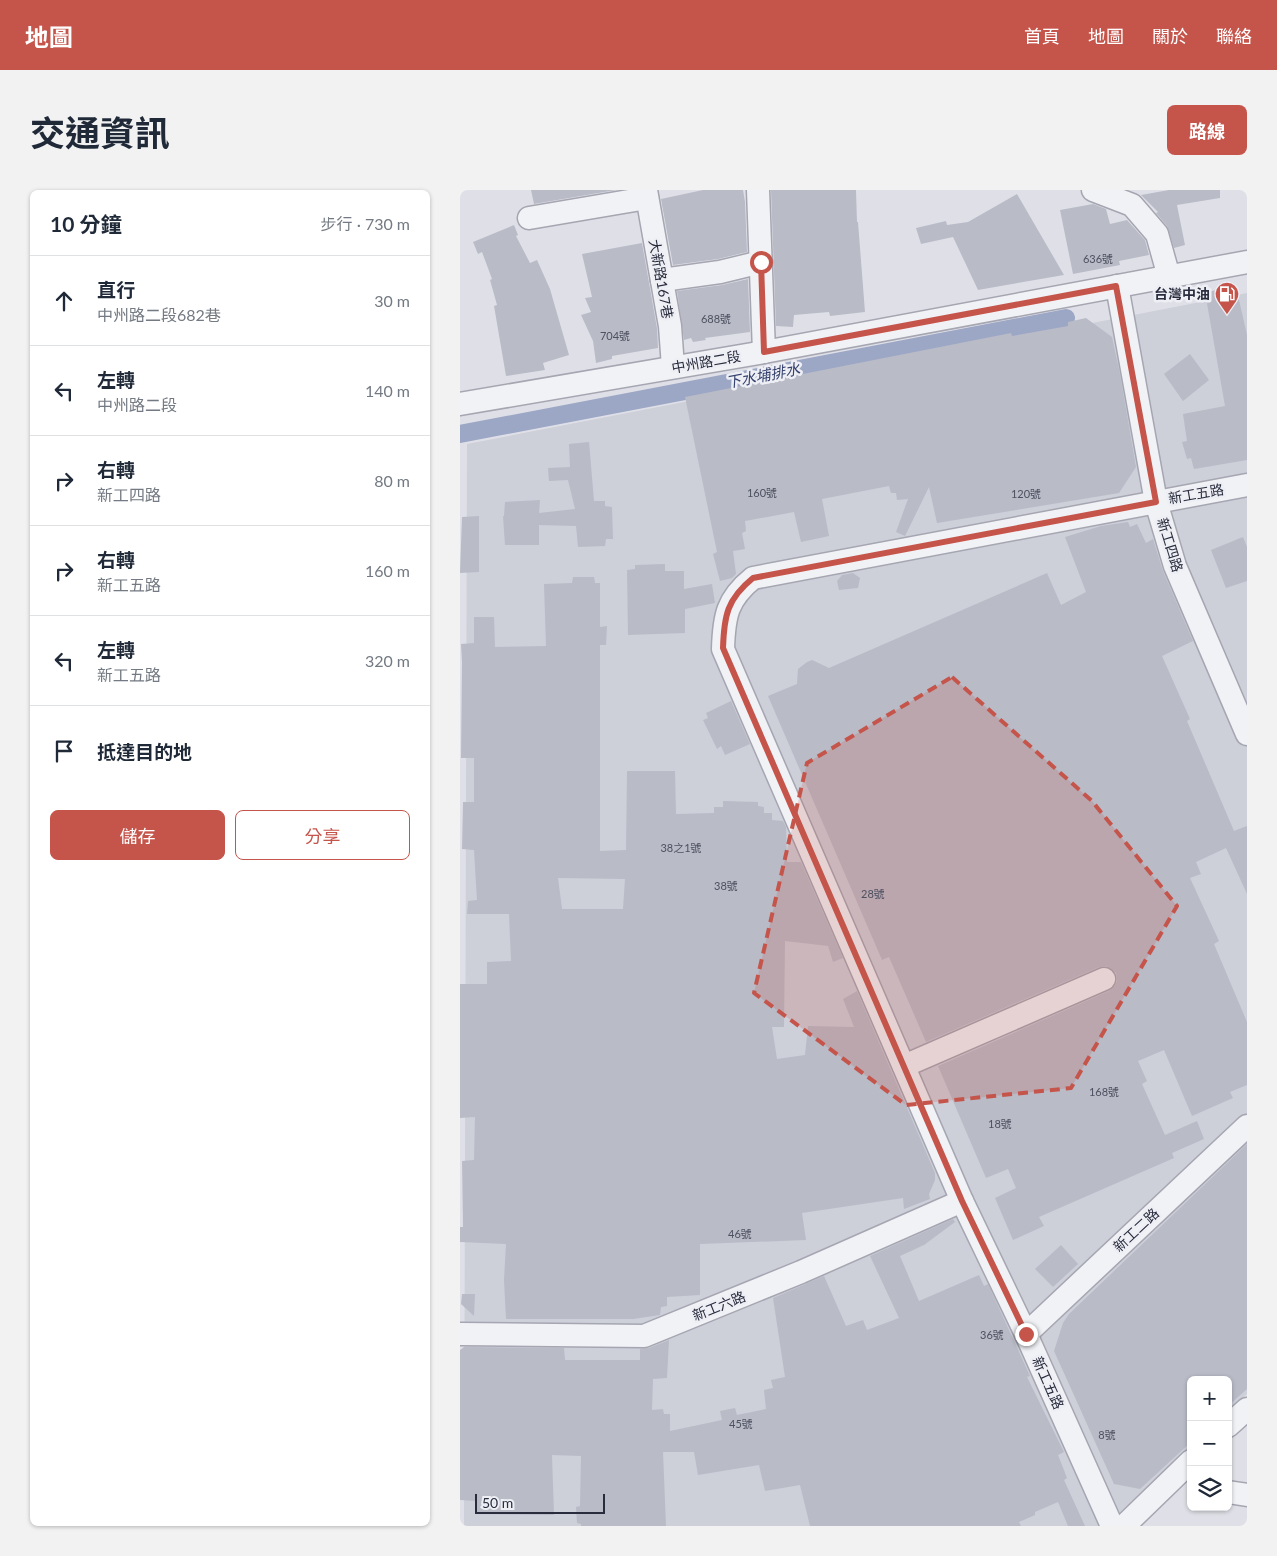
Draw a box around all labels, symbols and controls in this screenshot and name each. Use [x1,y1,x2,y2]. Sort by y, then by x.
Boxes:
text: 地圖 [25,22,73,51]
text: 首頁 [1024,25,1060,47]
text: 地圖 [1088,25,1124,47]
text: 關於 [1152,25,1188,47]
text: 聯絡 [1216,25,1252,47]
button: 路線 [1167,105,1247,155]
text: 交通資訊 [30,111,170,153]
text: 10 分鐘 [50,211,121,236]
text: 步行 · 730 m [321,214,410,233]
street label: 大新路167巷 [646,238,677,320]
route start [750,251,773,274]
house number: 636號 [1083,252,1113,265]
text: 直行 [97,278,135,301]
fuel station icon: 台灣中油 [1214,281,1240,315]
place label: 台灣中油 [1154,285,1210,302]
icon: ahead [50,287,78,315]
text: 30 m [374,291,410,310]
text: 中州路二段682巷 [97,305,221,324]
house number: 688號 [701,312,731,325]
house number: 704號 [600,329,630,342]
street label: 中州路二段 [670,347,742,376]
water label: 下水埔排水 [724,359,802,391]
text: 左轉 [97,368,135,391]
icon: left [50,377,78,405]
text: 140 m [365,381,410,400]
text: 中州路二段 [97,395,177,414]
text: 右轉 [97,458,135,481]
icon: right [50,467,78,495]
text: 80 m [374,471,410,490]
street label: 新工五路 [1167,480,1225,507]
text: 新工四路 [97,485,161,504]
house number: 160號 [747,486,777,499]
house number: 120號 [1011,487,1041,500]
street label: 新工四路 [1154,516,1187,574]
text: 右轉 [97,548,135,571]
icon: right [50,557,78,585]
text: 160 m [365,561,410,580]
text: 新工五路 [97,575,161,594]
text: 左轉 [97,638,135,661]
icon: left [50,647,78,675]
text: 320 m [365,651,410,670]
text: 新工五路 [97,665,161,684]
icon: arrive [50,737,78,765]
text: 抵達目的地 [97,740,192,763]
button: 儲存 [50,810,225,860]
button: 分享 [235,810,410,860]
house number: 38之1號 [660,841,702,854]
house number: 38號 [714,879,738,892]
house number: 28號 [861,887,885,900]
house number: 168號 [1089,1085,1119,1098]
house number: 18號 [988,1117,1012,1130]
street label: 新工二路 [1109,1204,1162,1255]
house number: 46號 [728,1227,752,1240]
street label: 新工六路 [690,1287,748,1324]
route end [1015,1323,1038,1346]
house number: 36號 [980,1328,1004,1341]
street label: 新工五路 [1029,1354,1068,1412]
map controls [1187,1376,1232,1511]
button: + [1187,1376,1232,1421]
house number: 45號 [729,1417,753,1430]
button: − [1187,1421,1232,1466]
house number: 8號 [1098,1428,1116,1441]
button: layers [1187,1466,1232,1511]
scale bar [475,1491,605,1514]
text: 50 m [482,1494,513,1511]

